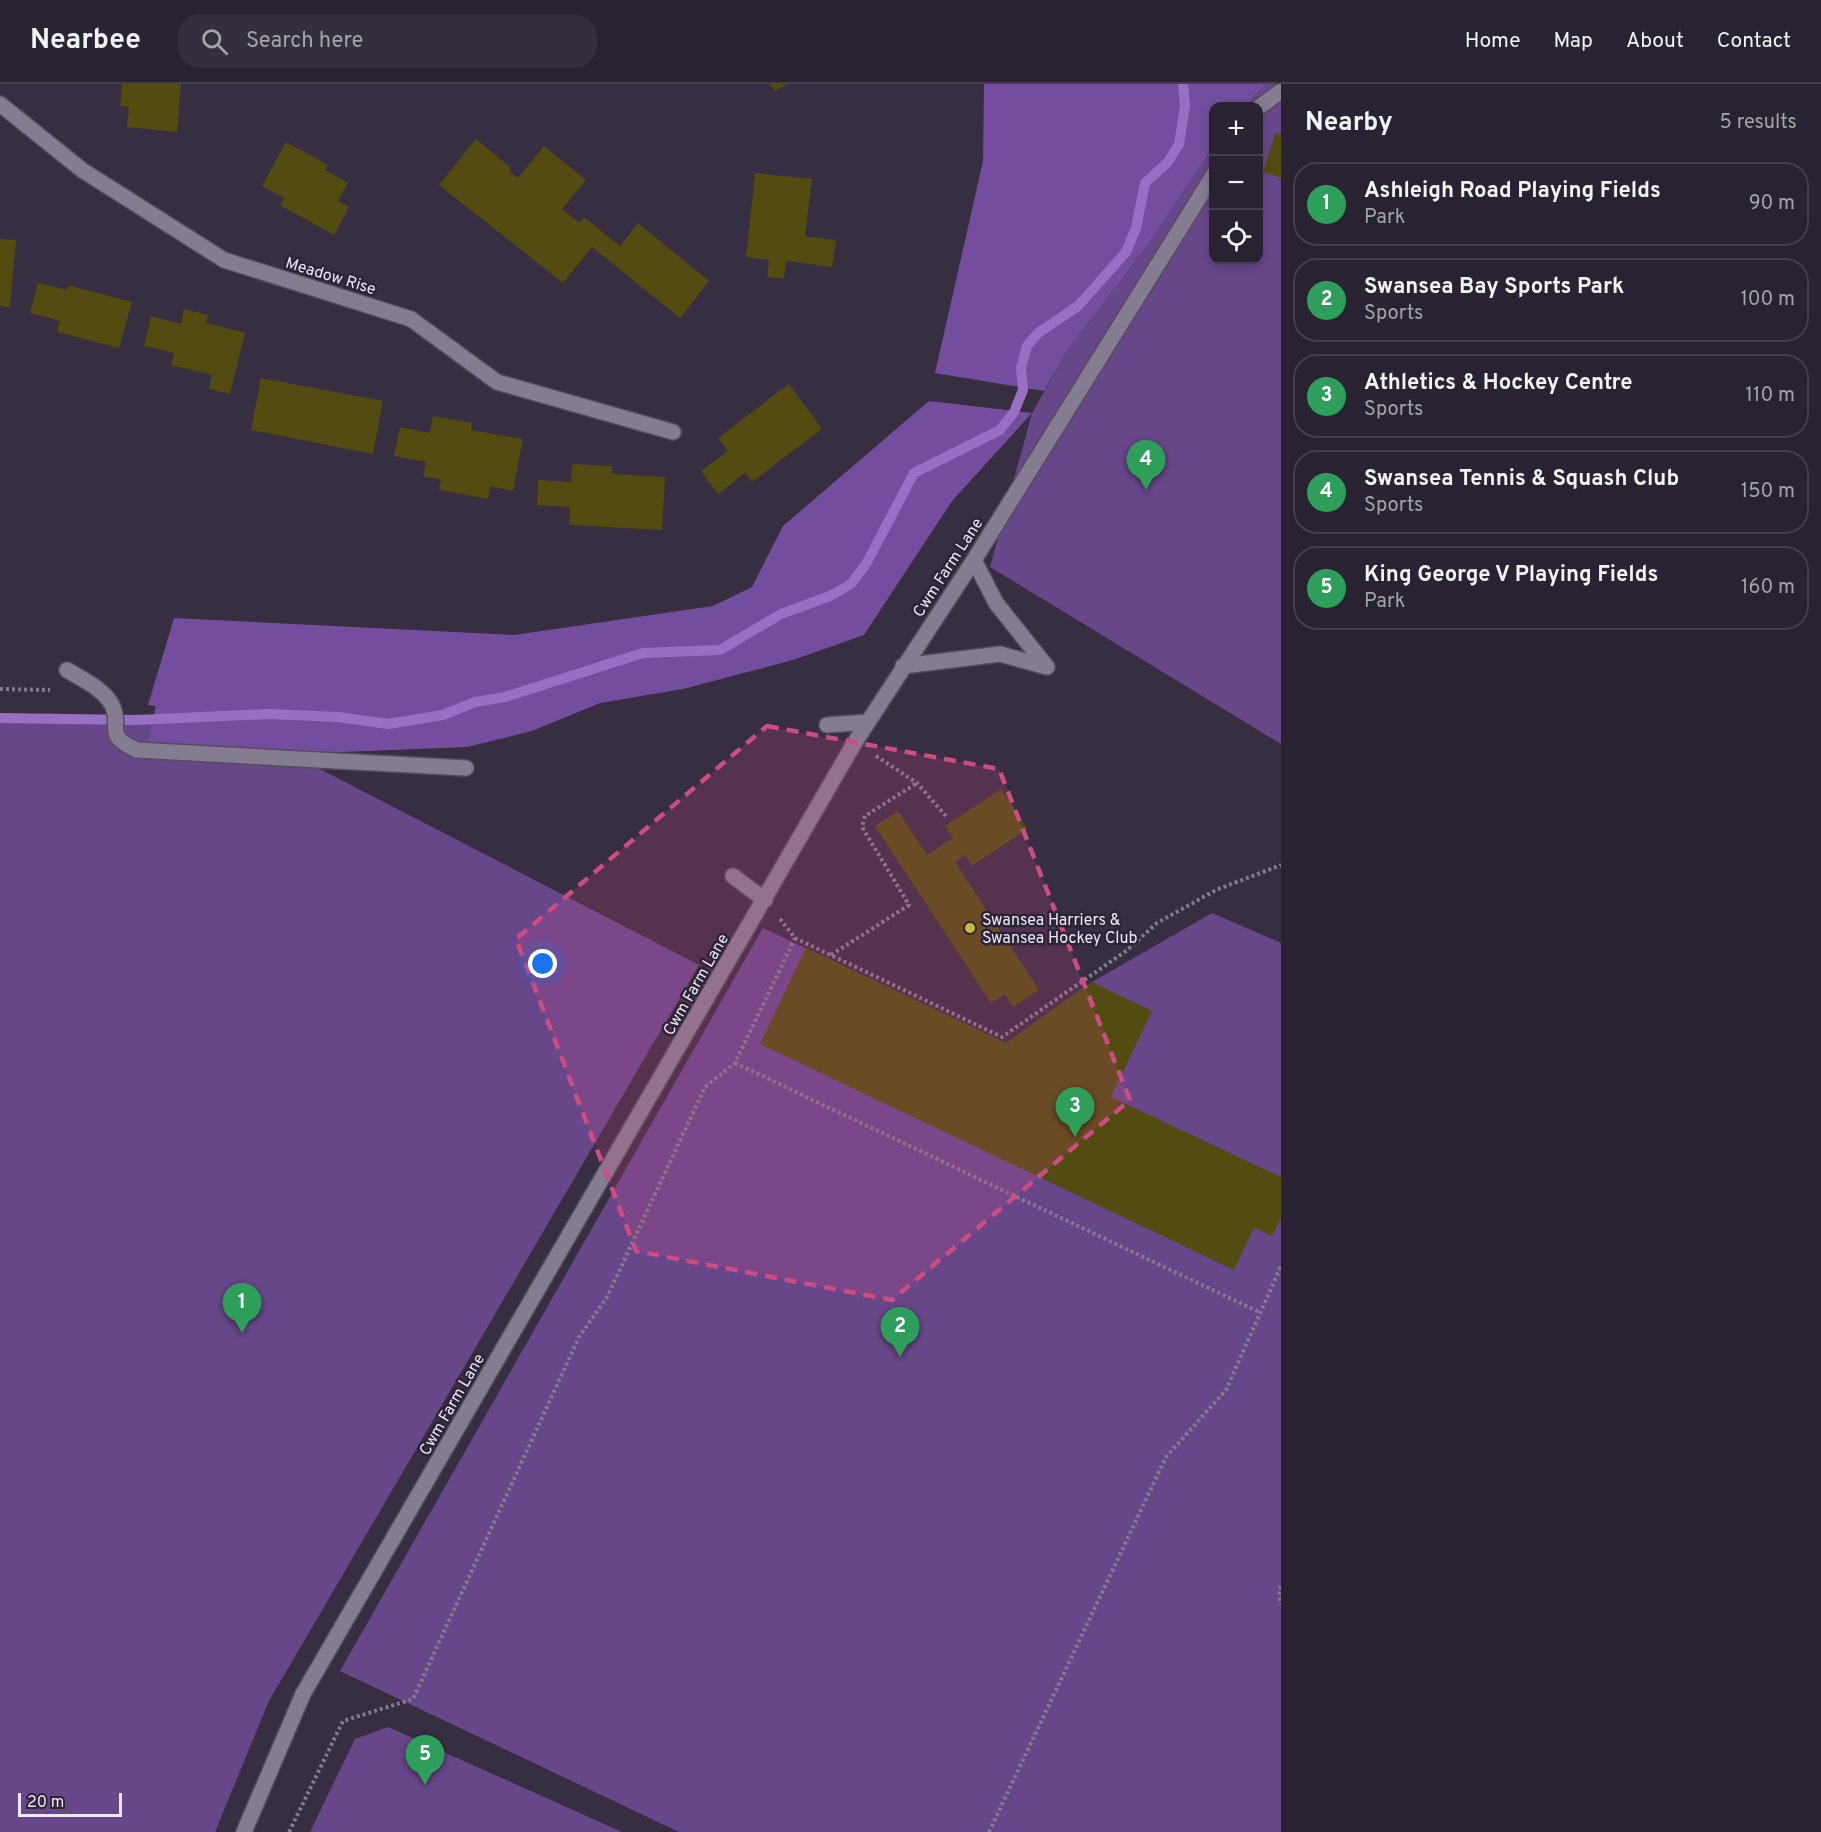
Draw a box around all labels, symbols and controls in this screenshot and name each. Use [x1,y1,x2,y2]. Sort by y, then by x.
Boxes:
search box [177,14,597,68]
text: Nearbee [30,23,141,59]
icon: search [198,25,231,58]
text: Search here [246,28,363,55]
text: Home [1465,28,1521,55]
text: Map [1554,28,1593,55]
text: About [1626,28,1684,55]
text: Contact [1717,28,1791,55]
map controls [1209,102,1263,264]
button: + [1209,102,1263,156]
text: Nearby [1305,107,1393,140]
text: 5 results [1720,110,1797,136]
button: − [1209,156,1263,210]
text: Ashleigh Road Playing Fields [1364,178,1661,205]
text: 1 [1323,191,1331,217]
text: 90 m [1749,191,1795,217]
text: Park [1364,205,1405,231]
button: locate [1209,210,1263,264]
street label: Meadow Rise [283,254,378,300]
text: Swansea Bay Sports Park [1364,274,1624,301]
text: 2 [1320,287,1333,313]
text: 100 m [1740,287,1795,313]
text: Sports [1364,301,1424,327]
text: Athletics & Hockey Centre [1364,370,1632,397]
text: 3 [1321,383,1333,409]
text: 110 m [1746,383,1795,409]
text: Sports [1364,397,1424,423]
pin: 4 [1126,440,1166,490]
text: Swansea Tennis & Squash Club [1364,466,1679,493]
text: 4 [1320,479,1333,505]
text: 150 m [1741,479,1795,505]
text: Sports [1364,493,1424,519]
street label: Cwm Farm Lane [909,515,988,621]
text: King George V Playing Fields [1364,562,1658,589]
text: 5 [1320,575,1333,601]
text: 160 m [1741,575,1795,601]
text: Park [1364,589,1405,615]
place label: Swansea Harriers & Swansea Hockey Club [982,911,1137,949]
marker: Swansea Harriers & Swansea Hockey Club [963,921,977,935]
street label: Cwm Farm Lane [660,931,734,1039]
your location [528,949,557,978]
pin: 3 [1056,1088,1094,1137]
pin: 1 [222,1284,262,1333]
pin: 2 [880,1308,920,1357]
street label: Cwm Farm Lane [416,1351,490,1459]
pin: 5 [406,1736,444,1785]
scale bar [18,1790,122,1818]
text: 20 m [27,1793,64,1813]

